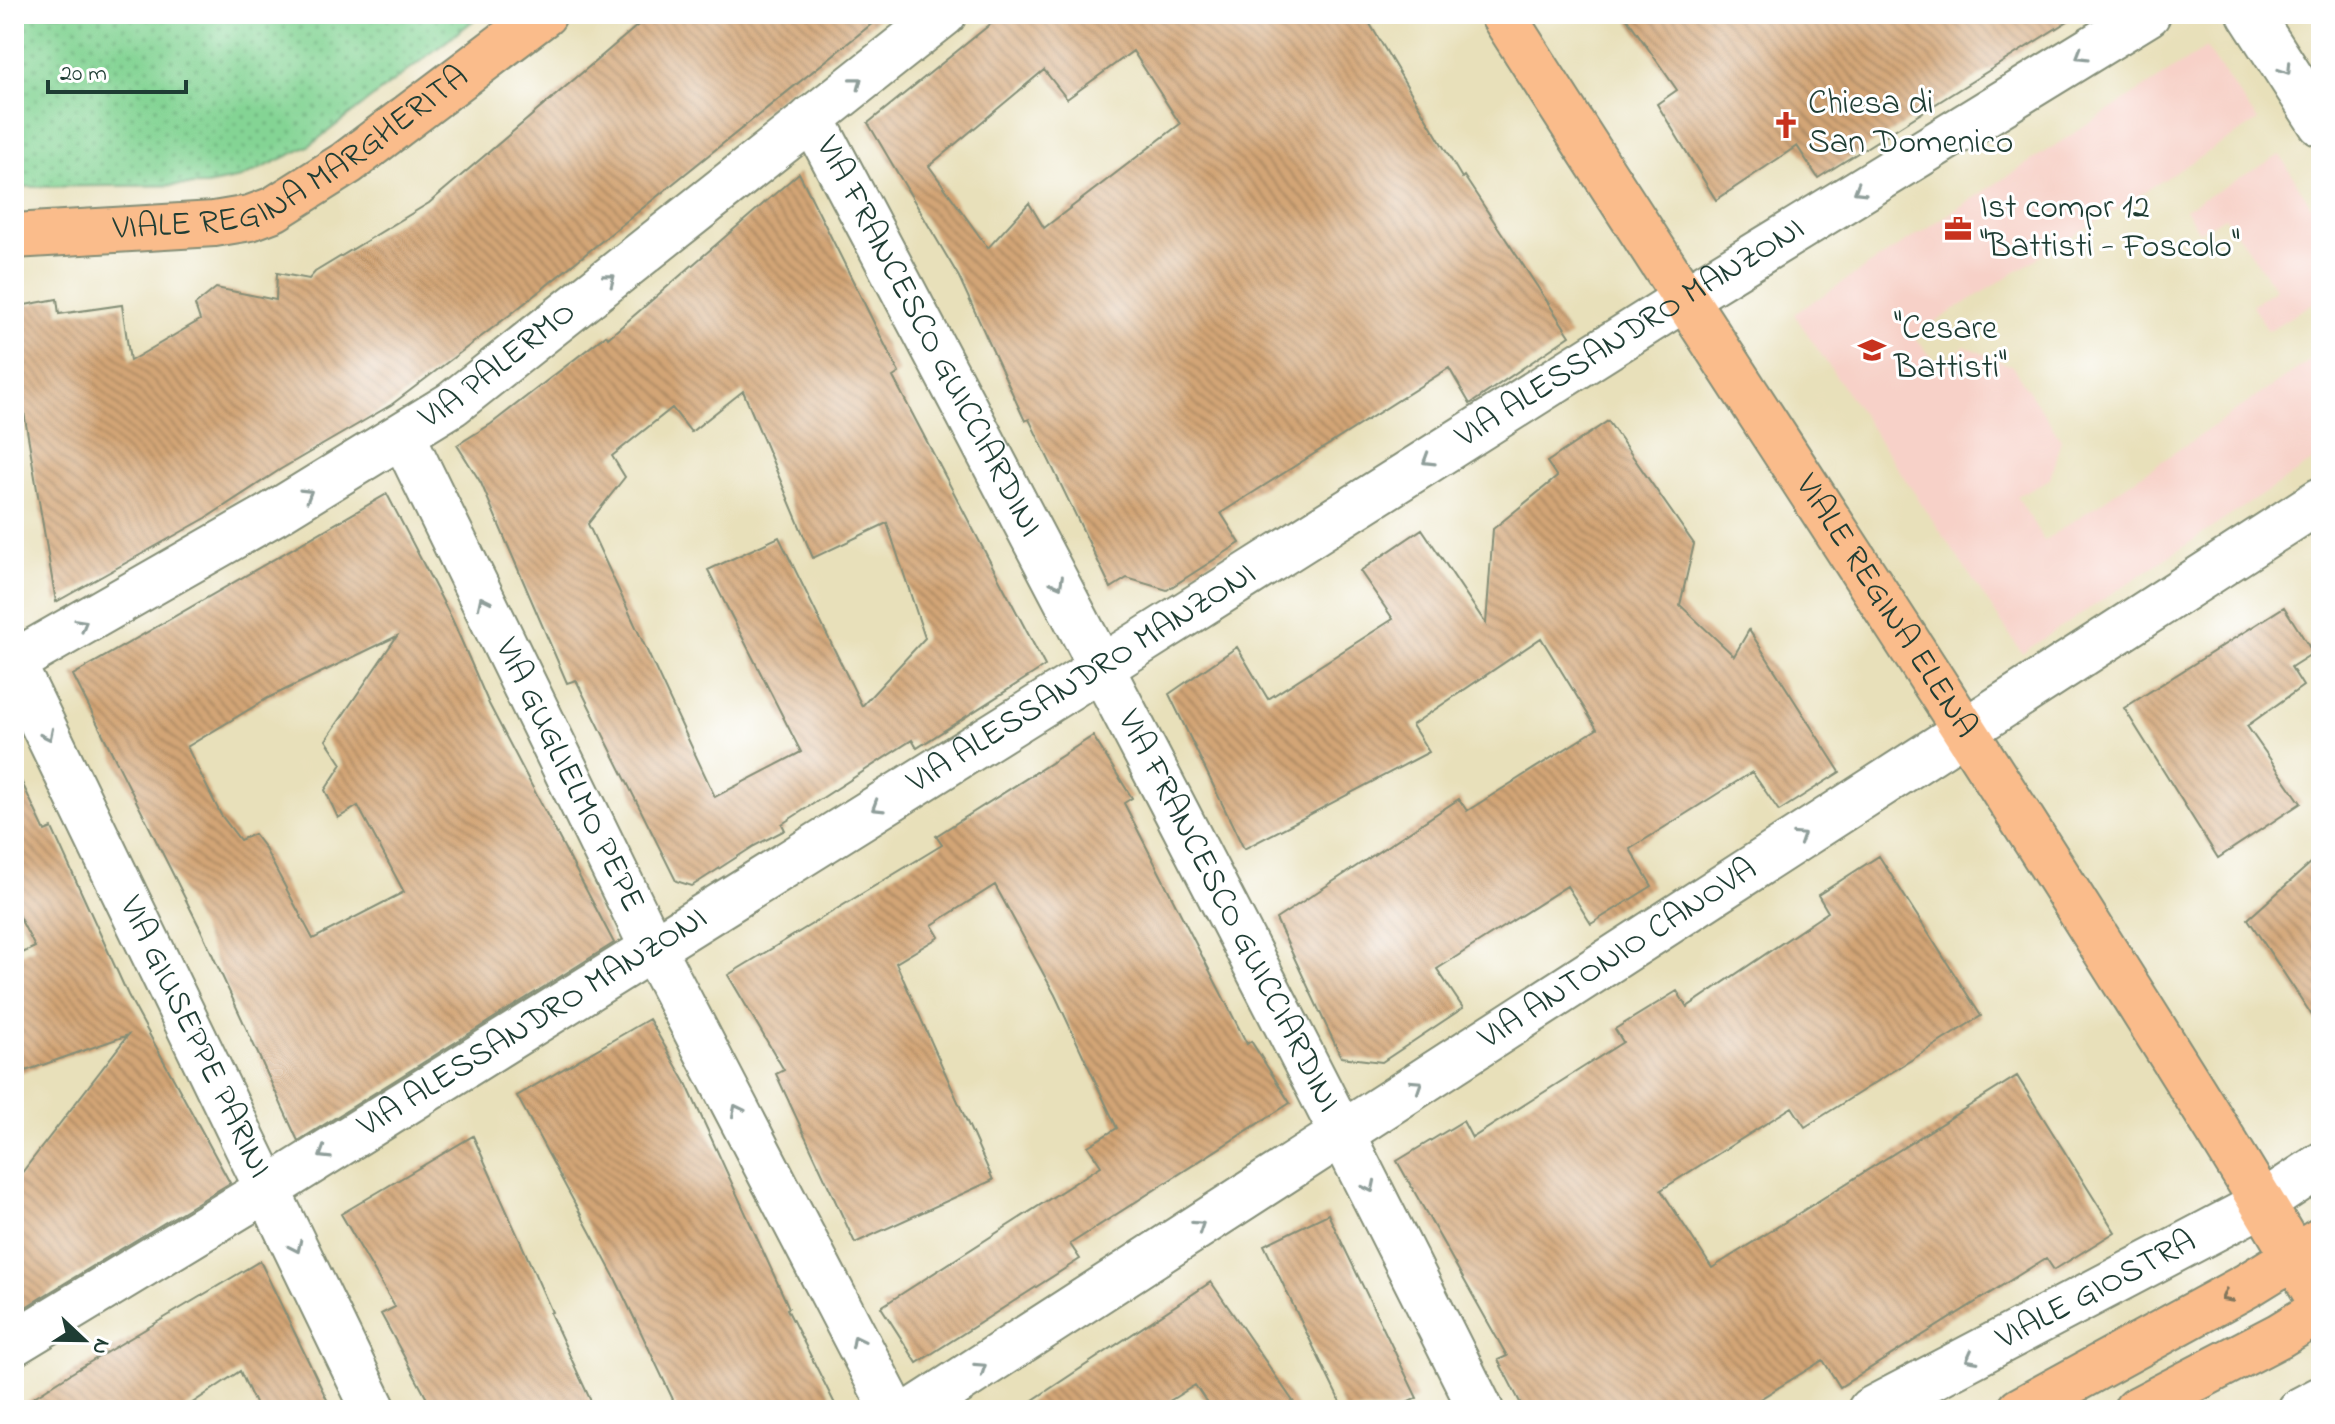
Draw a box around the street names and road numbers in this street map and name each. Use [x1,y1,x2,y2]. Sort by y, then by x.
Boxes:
street label: VIALE REGINA MARGHERITA [111,54,480,255]
street label: VIA FRANCESCO GUICCIARDINI [801,127,1054,547]
street label: VIA ALESSANDRO MANZONI [1445,205,1815,463]
street label: VIA PALERMO [409,289,588,444]
street label: VIALE REGINA ELENA [1781,464,1989,749]
street label: VIA ALESSANDRO MANZONI [897,550,1267,808]
street label: VIA GUGLIELMO PEPE [480,629,657,921]
street label: VIA FRANCESCO GUICCIARDINI [1103,701,1352,1122]
street label: VIA ANTONIO CANOVA [1469,846,1768,1064]
street label: VIA GIUSEPPE PARINI [104,888,284,1187]
street label: VIA ALESSANDRO MANZONI [348,895,718,1152]
street label: VIALE GIOSTRA [1987,1218,2205,1365]

